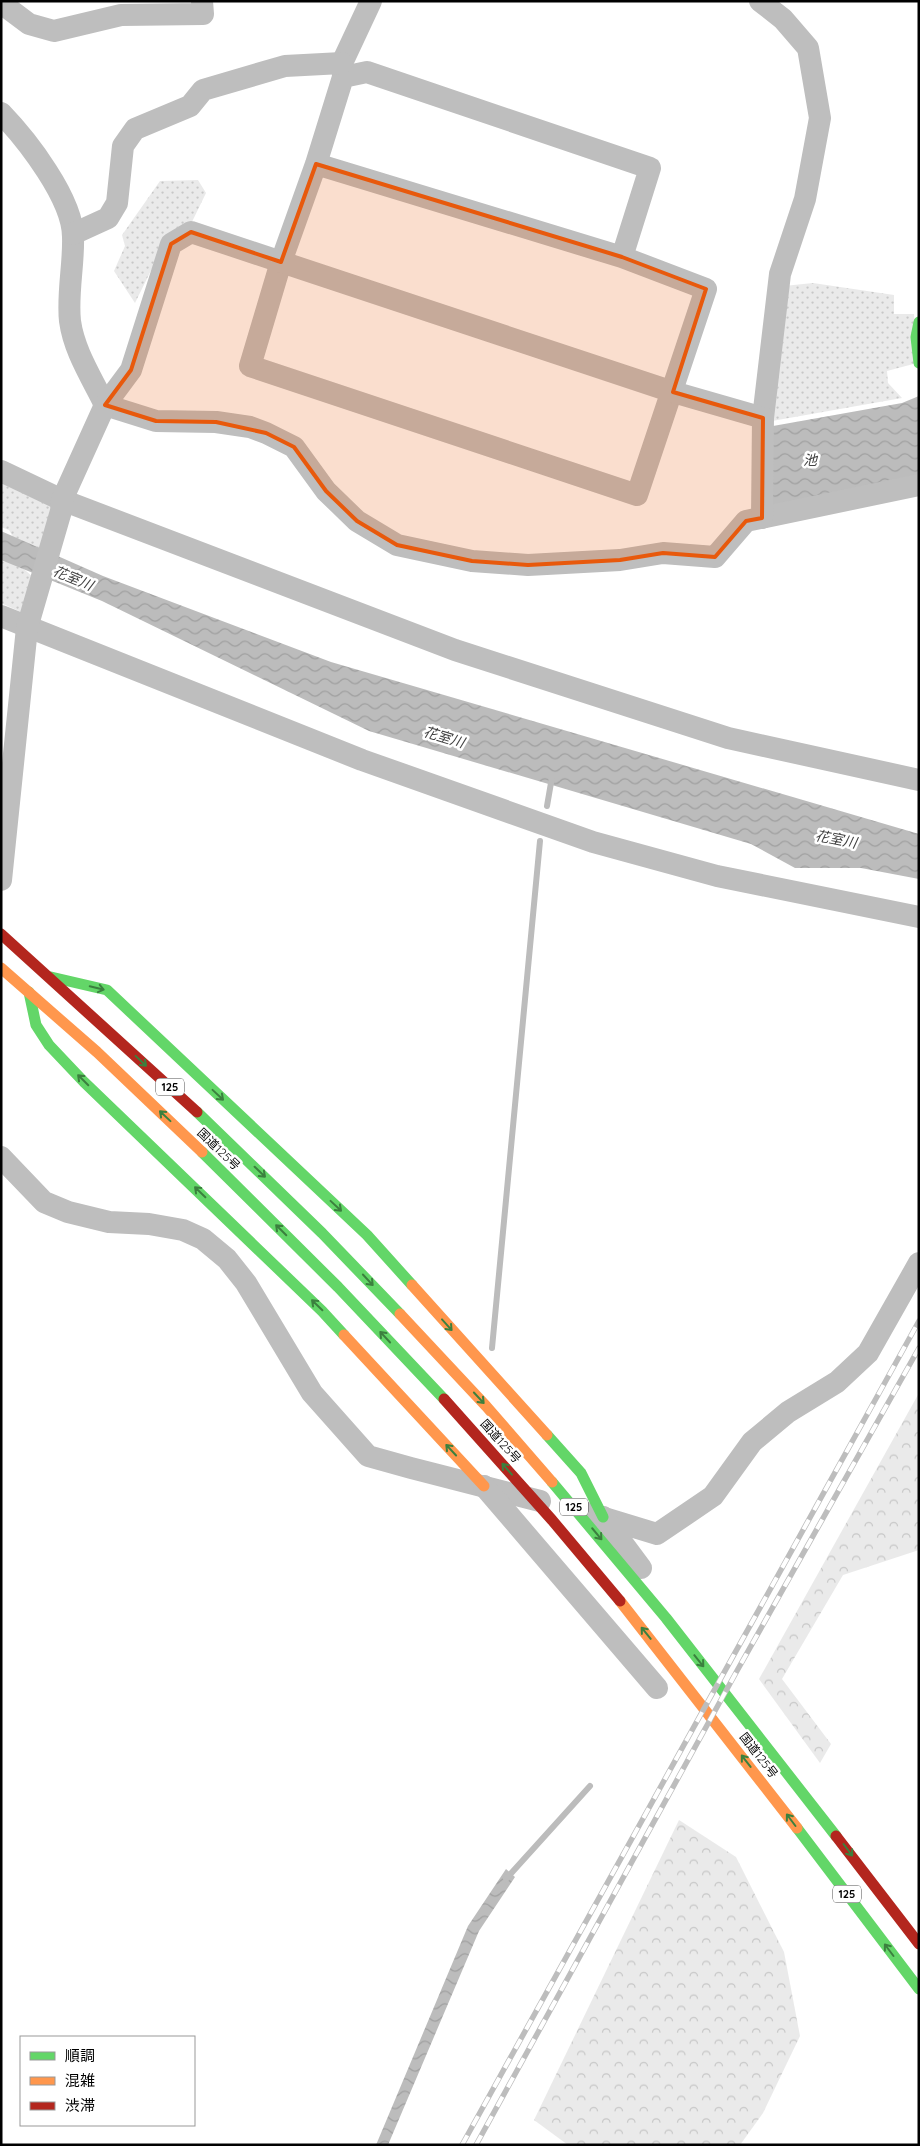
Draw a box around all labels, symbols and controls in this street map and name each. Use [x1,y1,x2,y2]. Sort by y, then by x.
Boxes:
water label: 池 [803,451,819,469]
water label: 花室川 [50,562,98,595]
water label: 花室川 [421,722,469,752]
water label: 花室川 [814,826,860,852]
one-way arrow [89,984,105,993]
one-way arrow [135,1055,148,1067]
one-way arrow [76,1074,89,1086]
road number: 125 [156,1078,184,1096]
one-way arrow [212,1089,224,1101]
one-way arrow [159,1110,171,1122]
street label: 国道125号 [194,1125,244,1173]
one-way arrow [253,1166,266,1178]
one-way arrow [194,1186,206,1198]
one-way arrow [330,1200,343,1212]
one-way arrow [275,1224,288,1236]
one-way arrow [362,1273,374,1286]
one-way arrow [311,1300,323,1312]
one-way arrow [442,1318,453,1331]
one-way arrow [379,1330,391,1343]
one-way arrow [473,1392,485,1405]
street label: 国道125号 [477,1416,525,1466]
one-way arrow [445,1444,457,1457]
one-way arrow [502,1462,513,1475]
road number: 125 [560,1498,588,1515]
one-way arrow [592,1528,603,1541]
one-way arrow [640,1627,651,1640]
one-way arrow [694,1654,705,1667]
street label: 国道125号 [737,1729,781,1781]
one-way arrow [741,1754,751,1768]
one-way arrow [786,1814,797,1827]
one-way arrow [843,1843,853,1857]
road number: 125 [833,1886,861,1902]
one-way arrow [884,1944,895,1957]
legend [20,2036,195,2126]
text: 順調 [65,2046,95,2065]
text: 混雑 [65,2071,95,2090]
text: 渋滞 [65,2096,95,2115]

